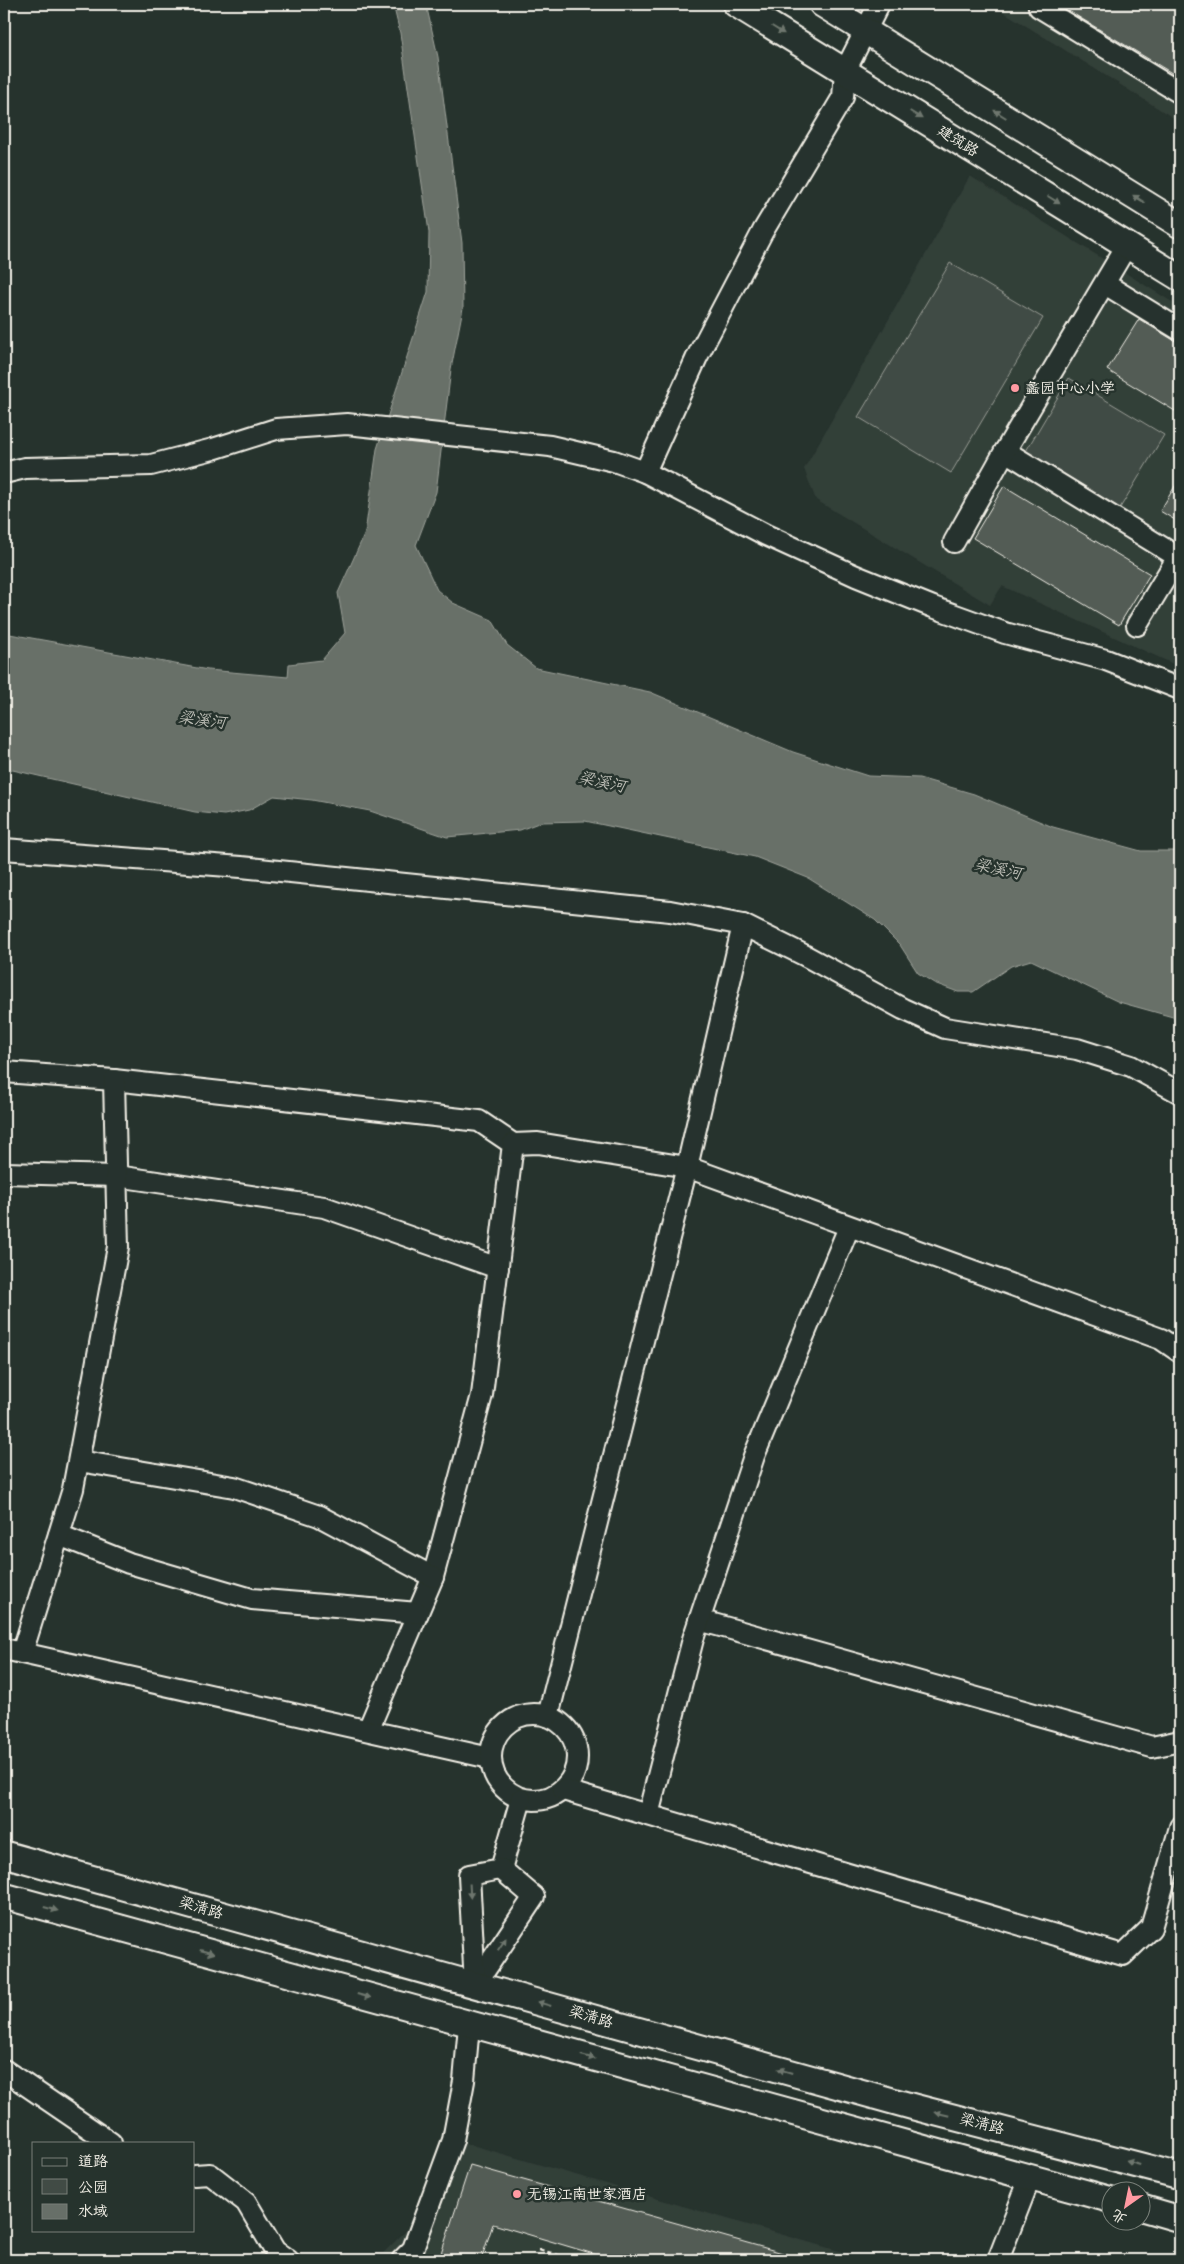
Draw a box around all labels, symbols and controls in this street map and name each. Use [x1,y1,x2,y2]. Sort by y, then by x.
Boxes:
one-way arrow [771,25,784,34]
one-way arrow [994,109,1007,119]
one-way arrow [909,111,923,120]
street label: 建筑路 [934,121,982,161]
one-way arrow [1132,195,1145,204]
one-way arrow [1048,196,1061,205]
place label: 蠡园中心小学 [1025,379,1115,398]
marker: 蠡园中心小学 [1009,382,1021,394]
water label: 梁溪河 [177,707,230,733]
water label: 梁溪河 [576,767,630,797]
water label: 梁溪河 [972,854,1026,884]
one-way arrow [466,1883,474,1899]
street label: 梁清路 [177,1893,225,1923]
one-way arrow [43,1906,58,1914]
one-way arrow [497,1937,507,1951]
one-way arrow [200,1949,215,1957]
one-way arrow [357,1992,372,2000]
one-way arrow [537,2000,552,2008]
street label: 梁清路 [567,2002,615,2032]
one-way arrow [581,2053,596,2061]
one-way arrow [778,2066,793,2074]
one-way arrow [934,2109,949,2117]
street label: 梁清路 [958,2109,1006,2139]
legend [32,2142,195,2232]
text: 道路 [78,2152,108,2171]
one-way arrow [1126,2159,1141,2167]
text: 公园 [78,2178,108,2197]
north arrow [1102,2182,1152,2232]
place label: 无锡江南世家酒店 [527,2185,647,2204]
marker: 无锡江南世家酒店 [511,2188,523,2200]
text: 水域 [78,2202,108,2221]
text: 北 [1109,2206,1130,2227]

